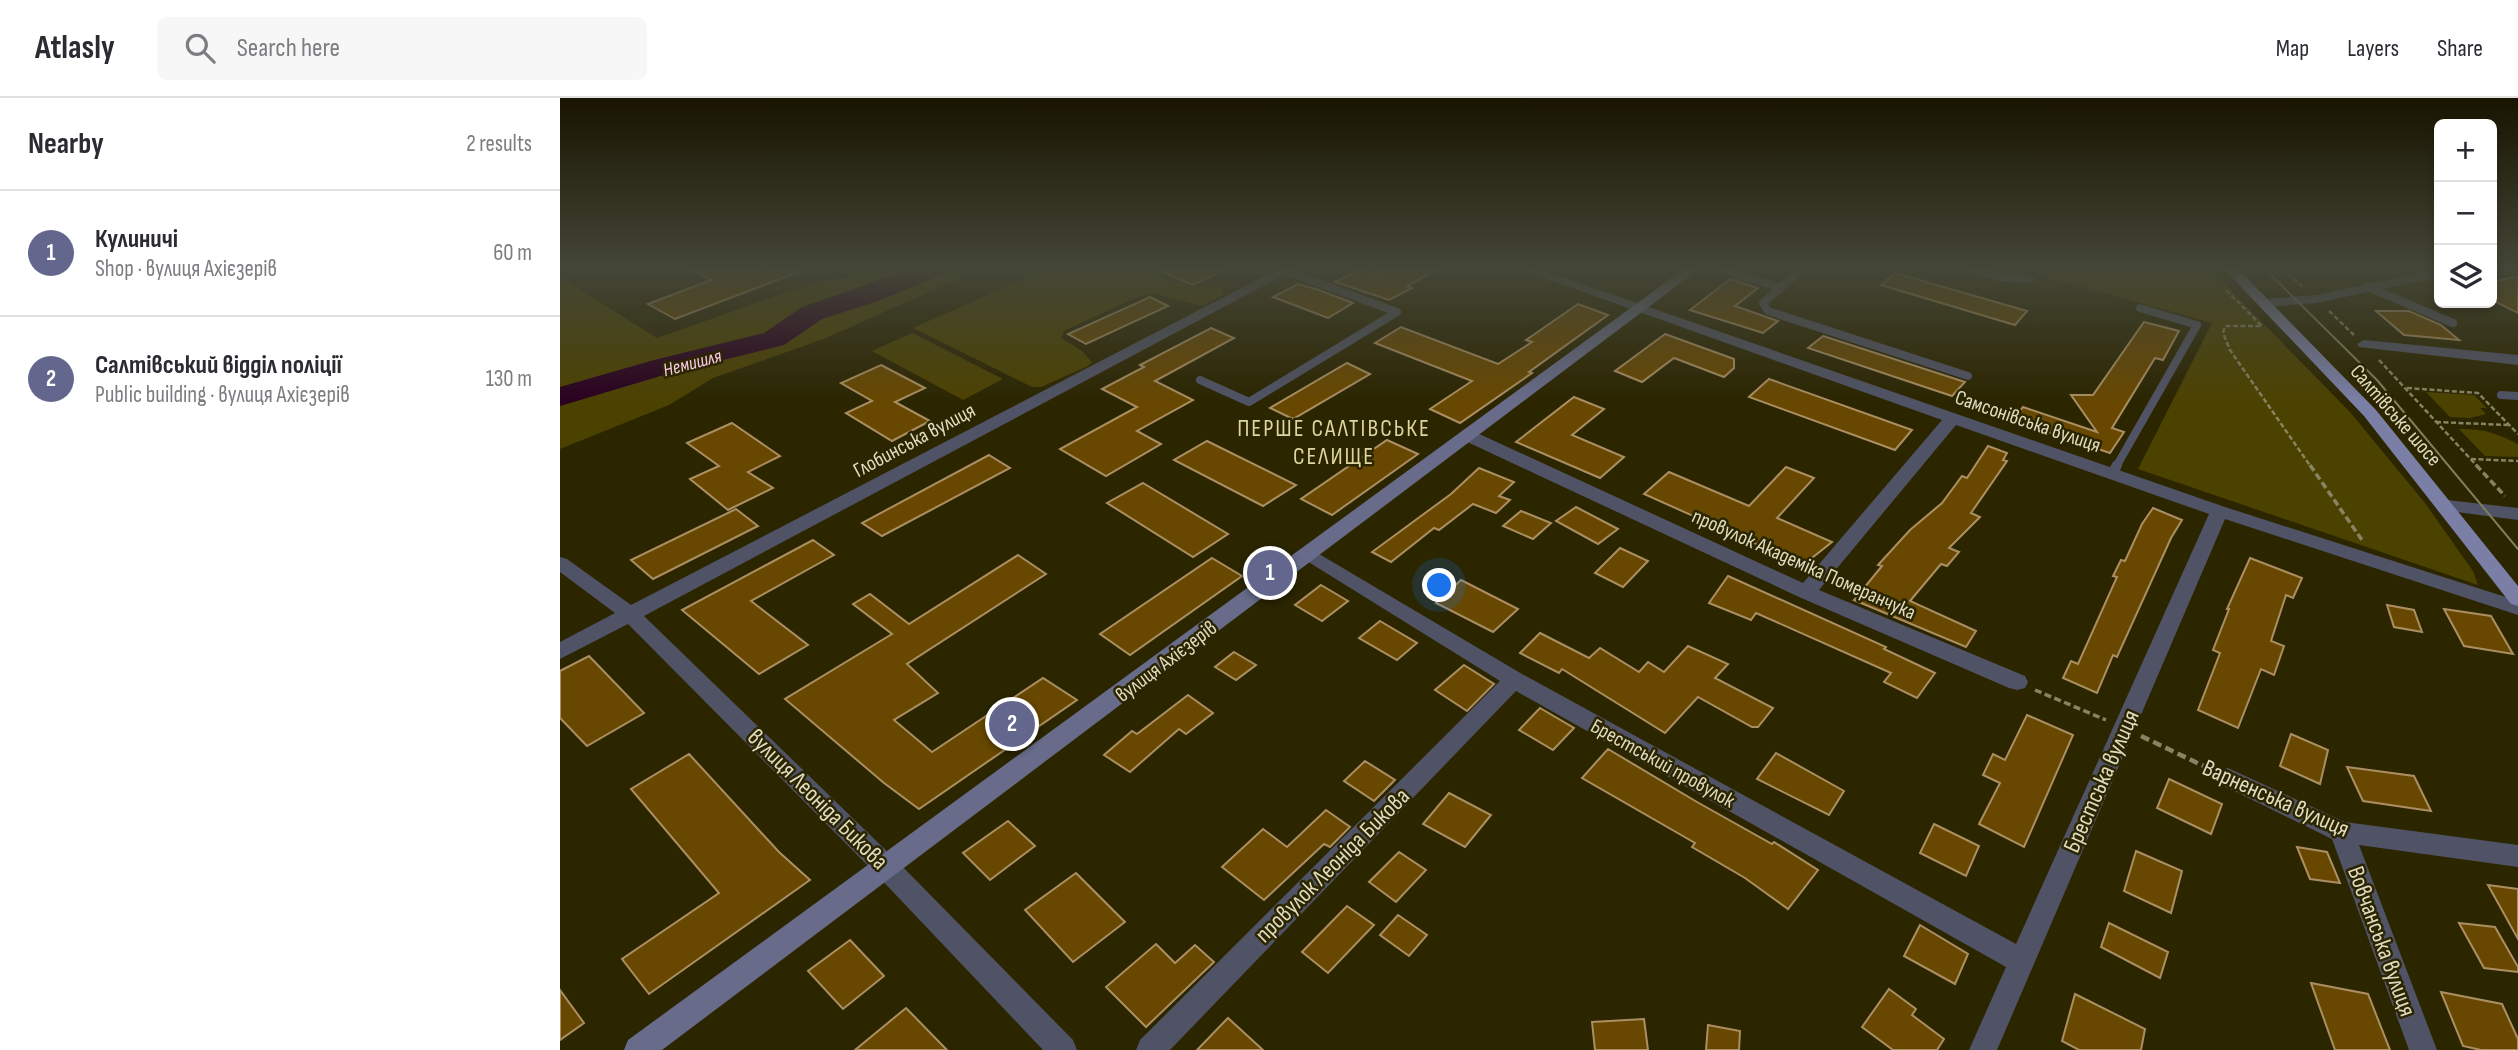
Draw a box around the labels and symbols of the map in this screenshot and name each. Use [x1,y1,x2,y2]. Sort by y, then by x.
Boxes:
water label: Немишля [661,344,725,382]
street label: Салтівське шосе [2345,359,2447,471]
street label: Самсонівська вулиця [1952,385,2104,458]
street label: Глобинська вулиця [849,398,980,483]
district label: ПЕРШЕ САЛТІВСЬКЕ СЕЛИЩЕ [1237,414,1431,471]
street label: провулок Академіка Померанчука [1688,504,1920,625]
pin: 1 [1247,547,1293,599]
your location [1422,568,1456,602]
street label: вулиця Ахієзерів [1111,615,1222,708]
pin: 2 [989,698,1035,750]
street label: Брестська вулиця [2057,705,2146,857]
street label: Брестський провулок [1586,714,1739,813]
street label: вулиця Леоніда Бикова [741,723,894,876]
street label: Варненська вулиця [2198,753,2354,844]
street label: провулок Леоніда Бикова [1249,782,1416,949]
street label: Вовчанська вулиця [2341,862,2422,1020]

